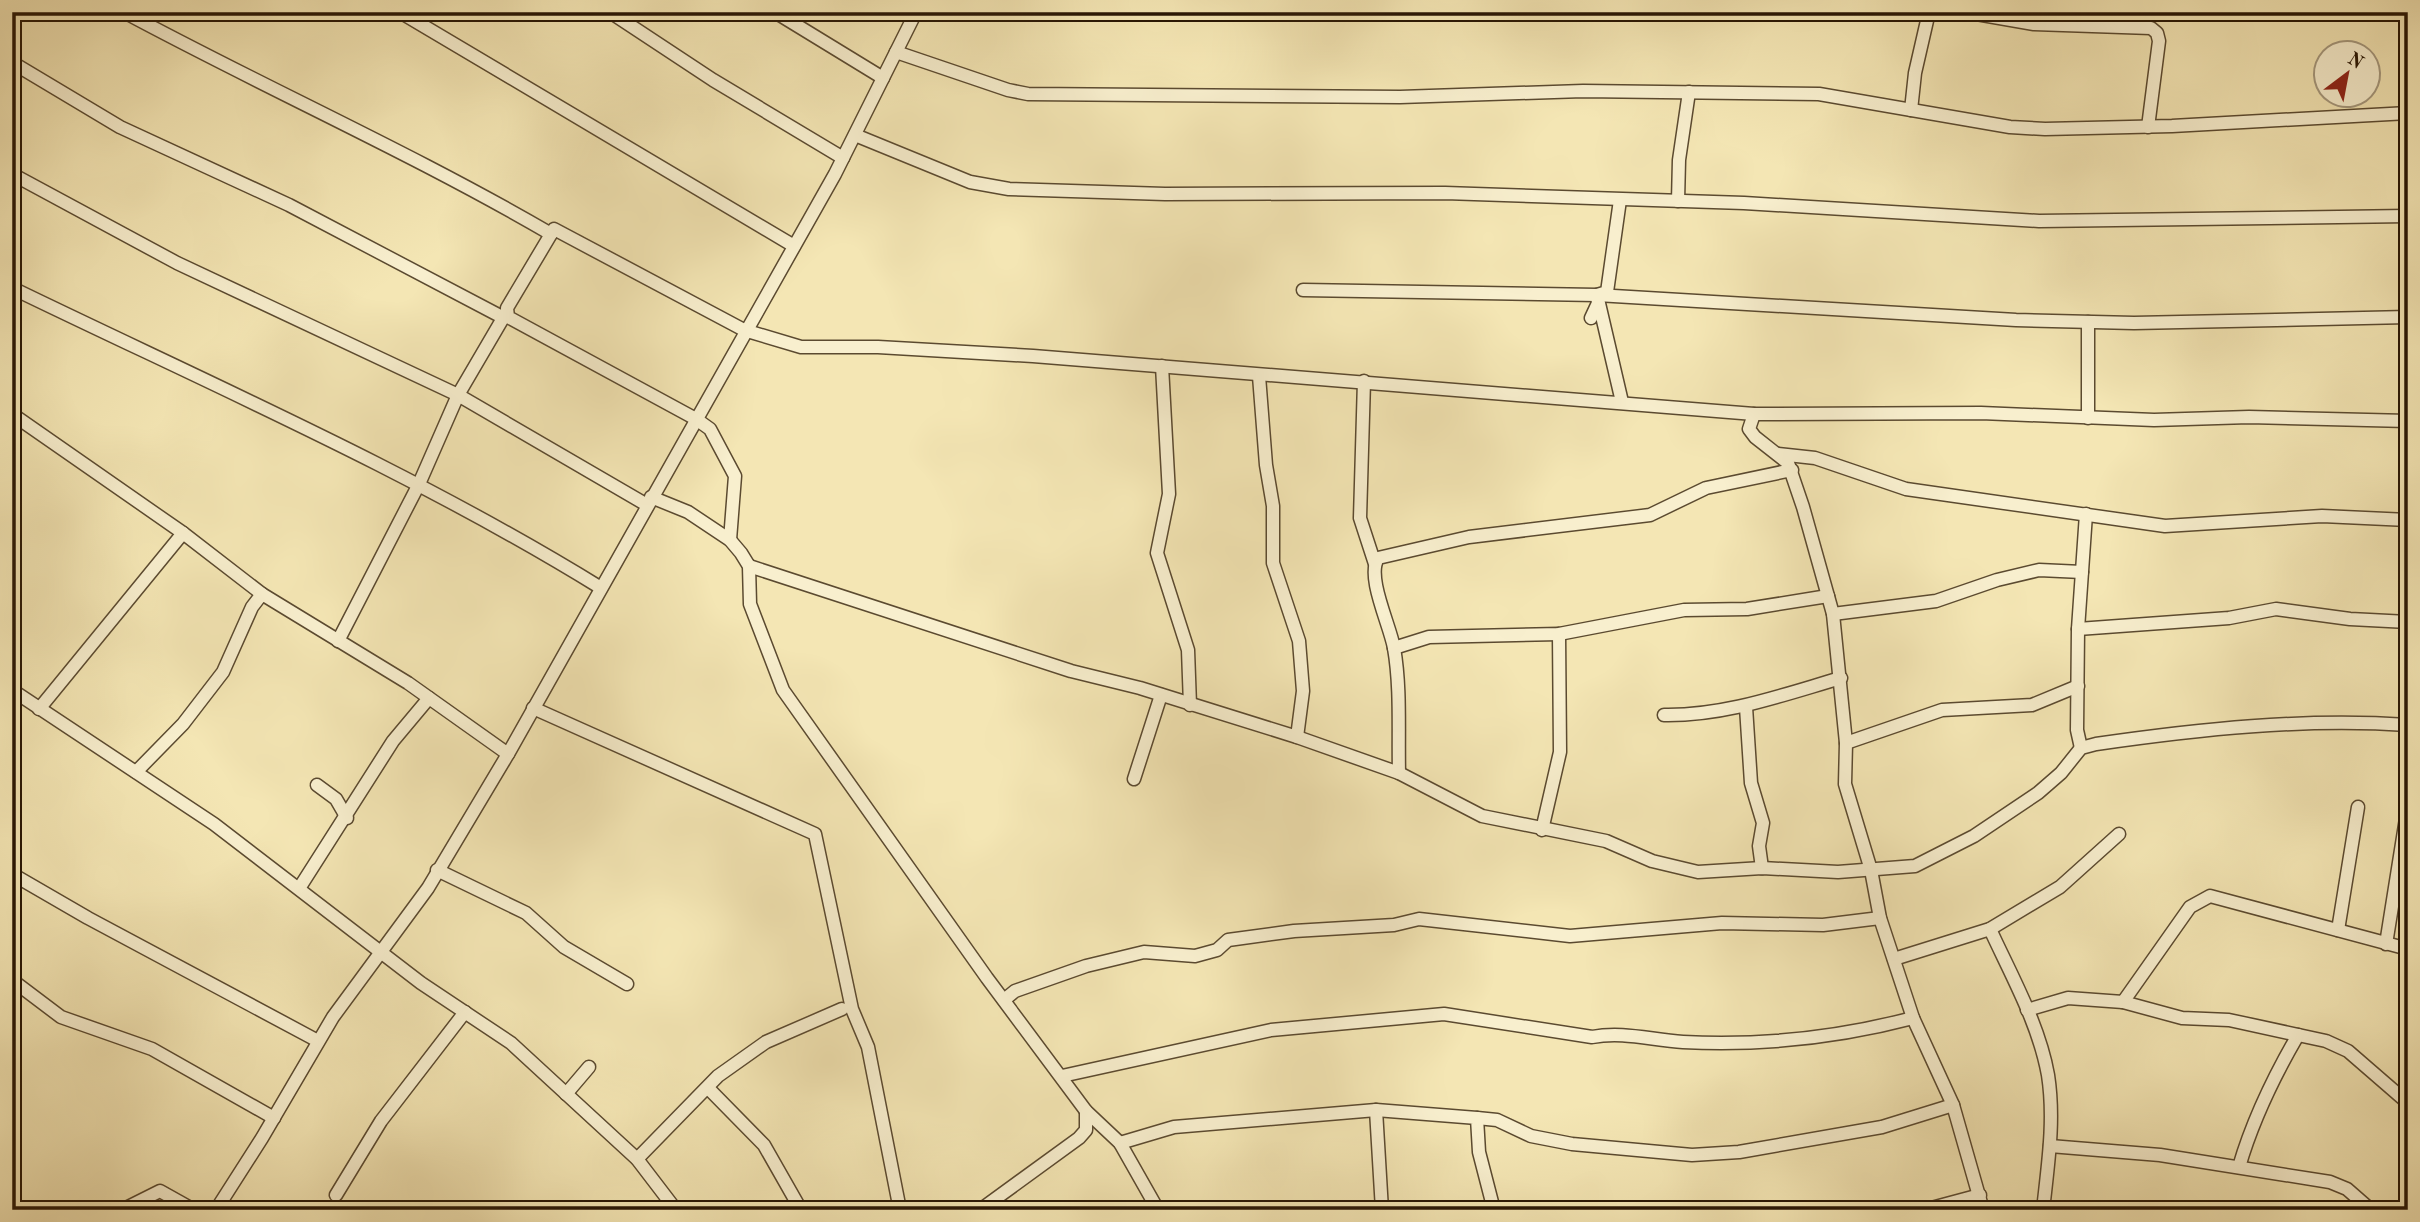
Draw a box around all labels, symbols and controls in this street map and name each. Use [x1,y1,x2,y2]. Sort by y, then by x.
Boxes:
north arrow [2312,38,2382,108]
text: N [2343,50,2366,74]

